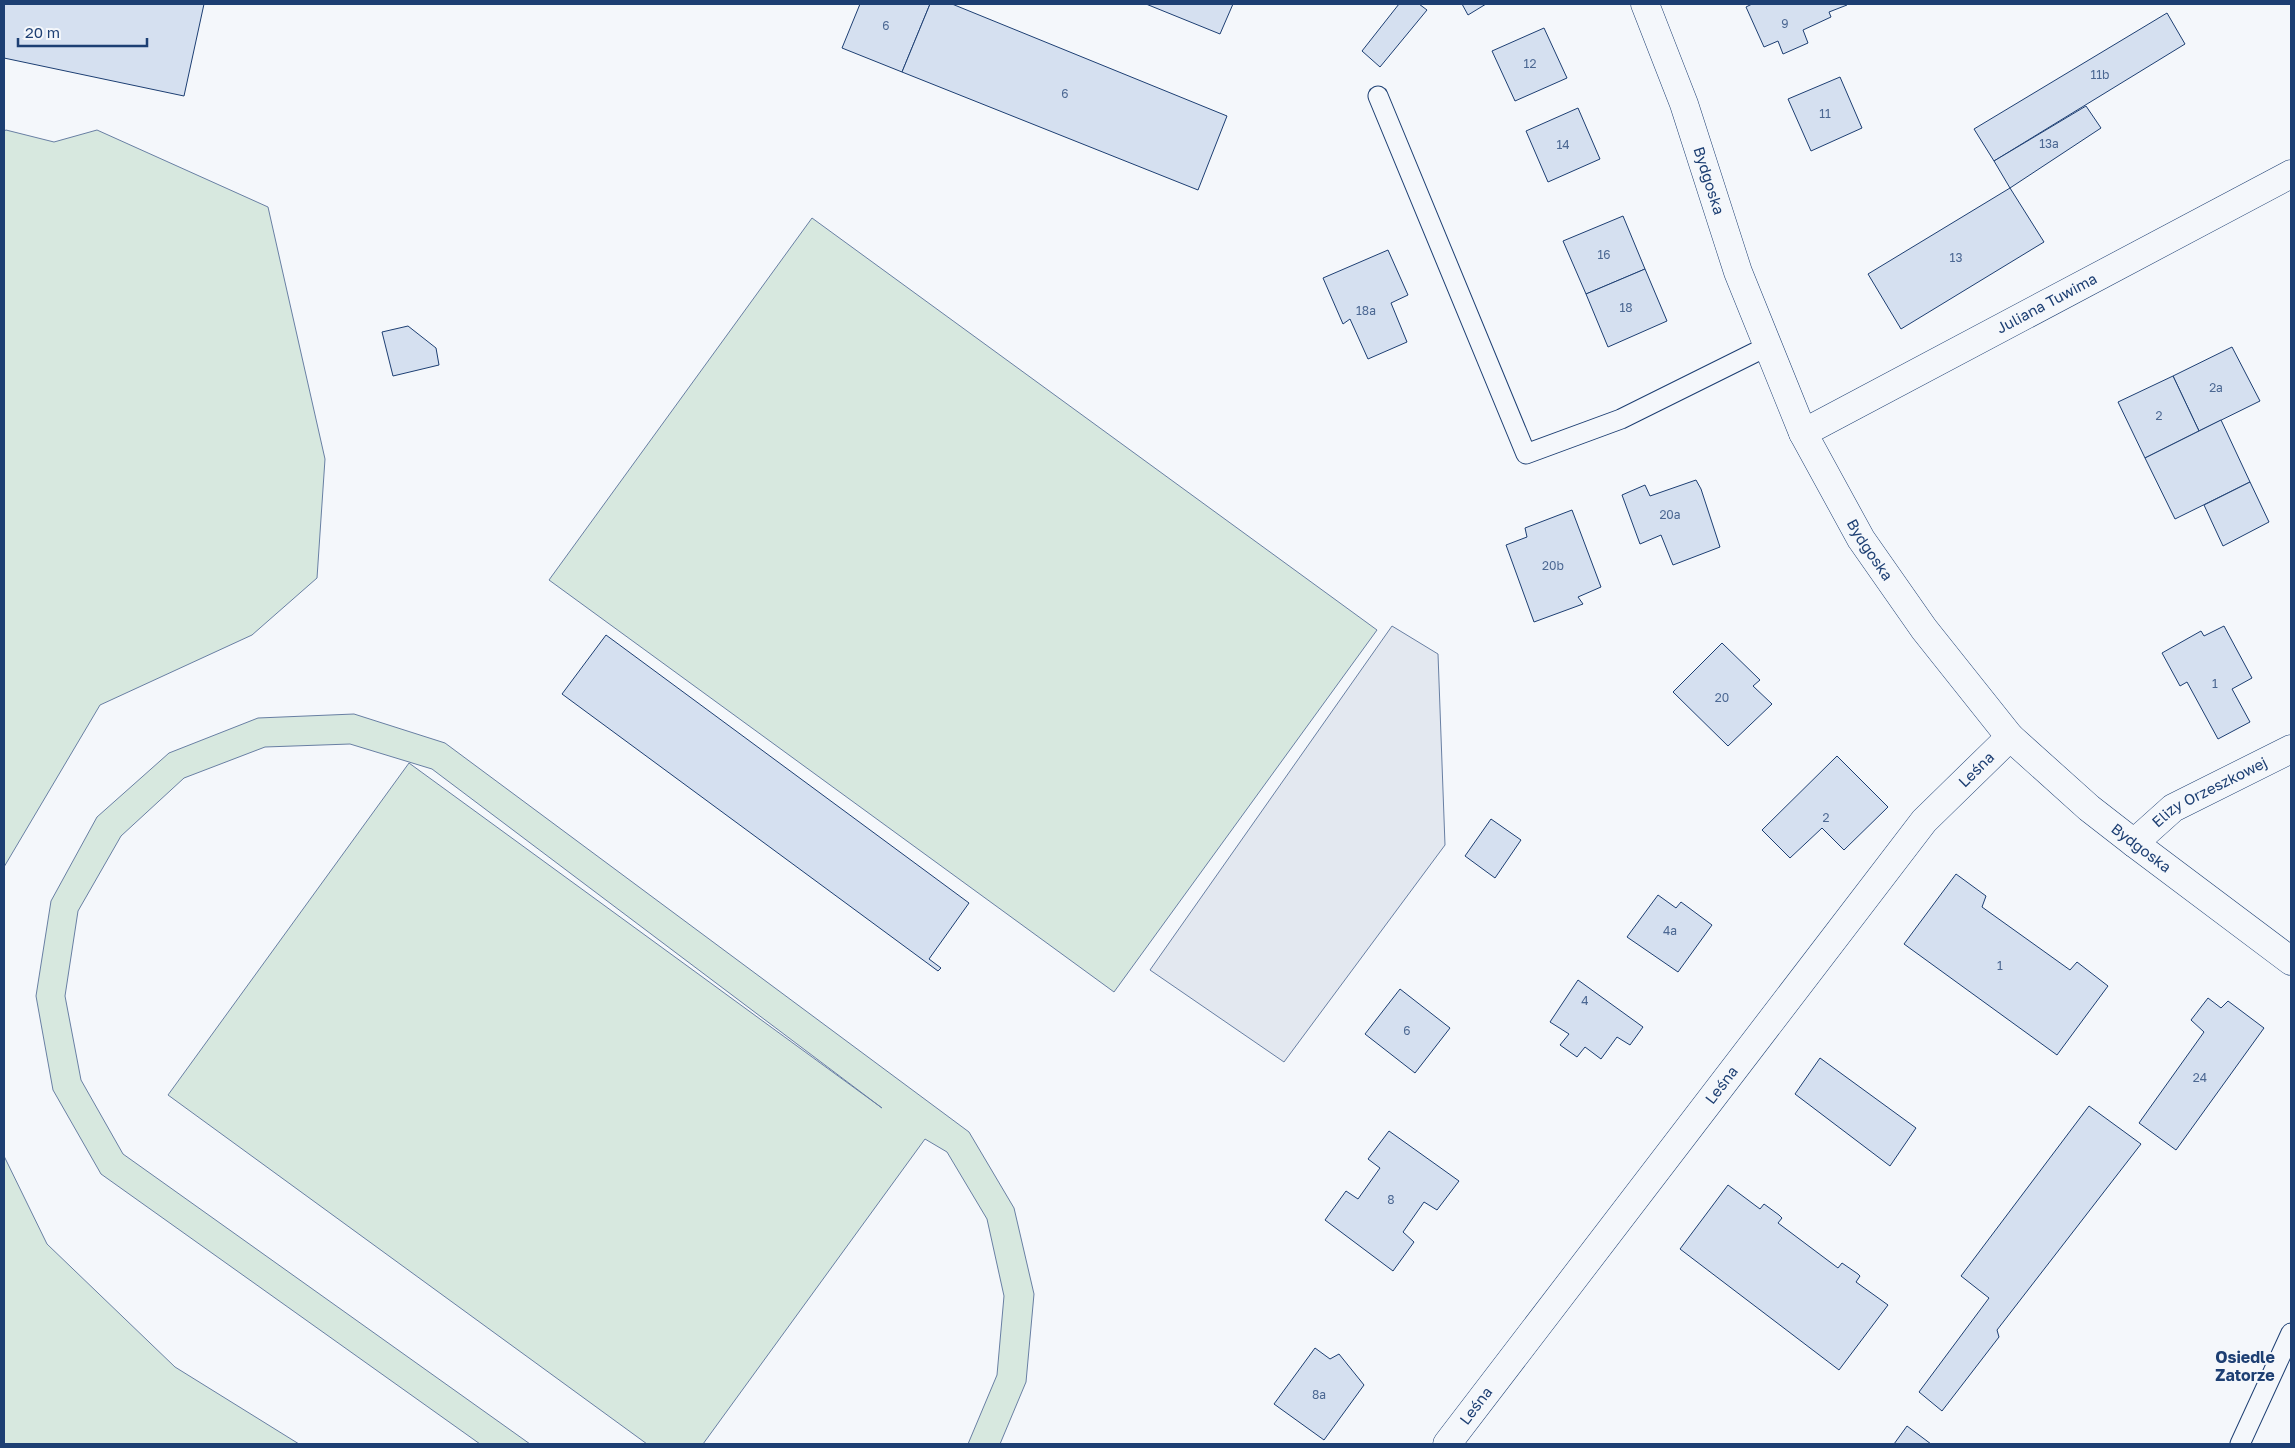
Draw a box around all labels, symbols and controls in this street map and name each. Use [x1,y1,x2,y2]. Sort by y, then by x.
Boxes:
scale bar [18,15,146,47]
house number: 9 [1781,16,1789,31]
house number: 6 [882,18,890,33]
text: 20 m [25,23,60,41]
house number: 12 [1524,56,1536,71]
house number: 11b [2090,67,2110,82]
house number: 6 [1061,86,1069,101]
house number: 11 [1819,106,1831,121]
house number: 13a [2039,136,2059,151]
house number: 14 [1556,137,1570,152]
street label: Bydgoska [1690,144,1729,217]
house number: 16 [1597,247,1611,262]
house number: 13 [1950,250,1962,265]
street label: Juliana Tuwima [1993,269,2100,337]
house number: 18 [1619,300,1633,315]
house number: 18a [1356,303,1376,318]
house number: 2a [2209,380,2223,395]
house number: 2 [2156,408,2163,423]
house number: 20a [1659,507,1681,522]
street label: Bydgoska [1844,515,1897,584]
house number: 20b [1542,558,1564,573]
house number: 1 [2212,676,2218,691]
house number: 20 [1715,690,1729,705]
street label: Leśna [1954,748,1997,790]
street label: Elizy Orzeszkowej [2148,753,2270,831]
house number: 2 [1823,810,1830,825]
street label: Bydgoska [2108,819,2175,876]
house number: 4a [1663,923,1677,938]
house number: 1 [1997,958,2003,973]
house number: 4 [1581,993,1589,1008]
house number: 6 [1403,1023,1411,1038]
street label: Leśna [1701,1062,1741,1107]
house number: 24 [2193,1070,2207,1085]
house number: 8 [1387,1192,1395,1207]
district label: Osiedle Zatorze [2215,1347,2275,1385]
street label: Leśna [1455,1383,1496,1428]
house number: 8a [1312,1387,1326,1402]

